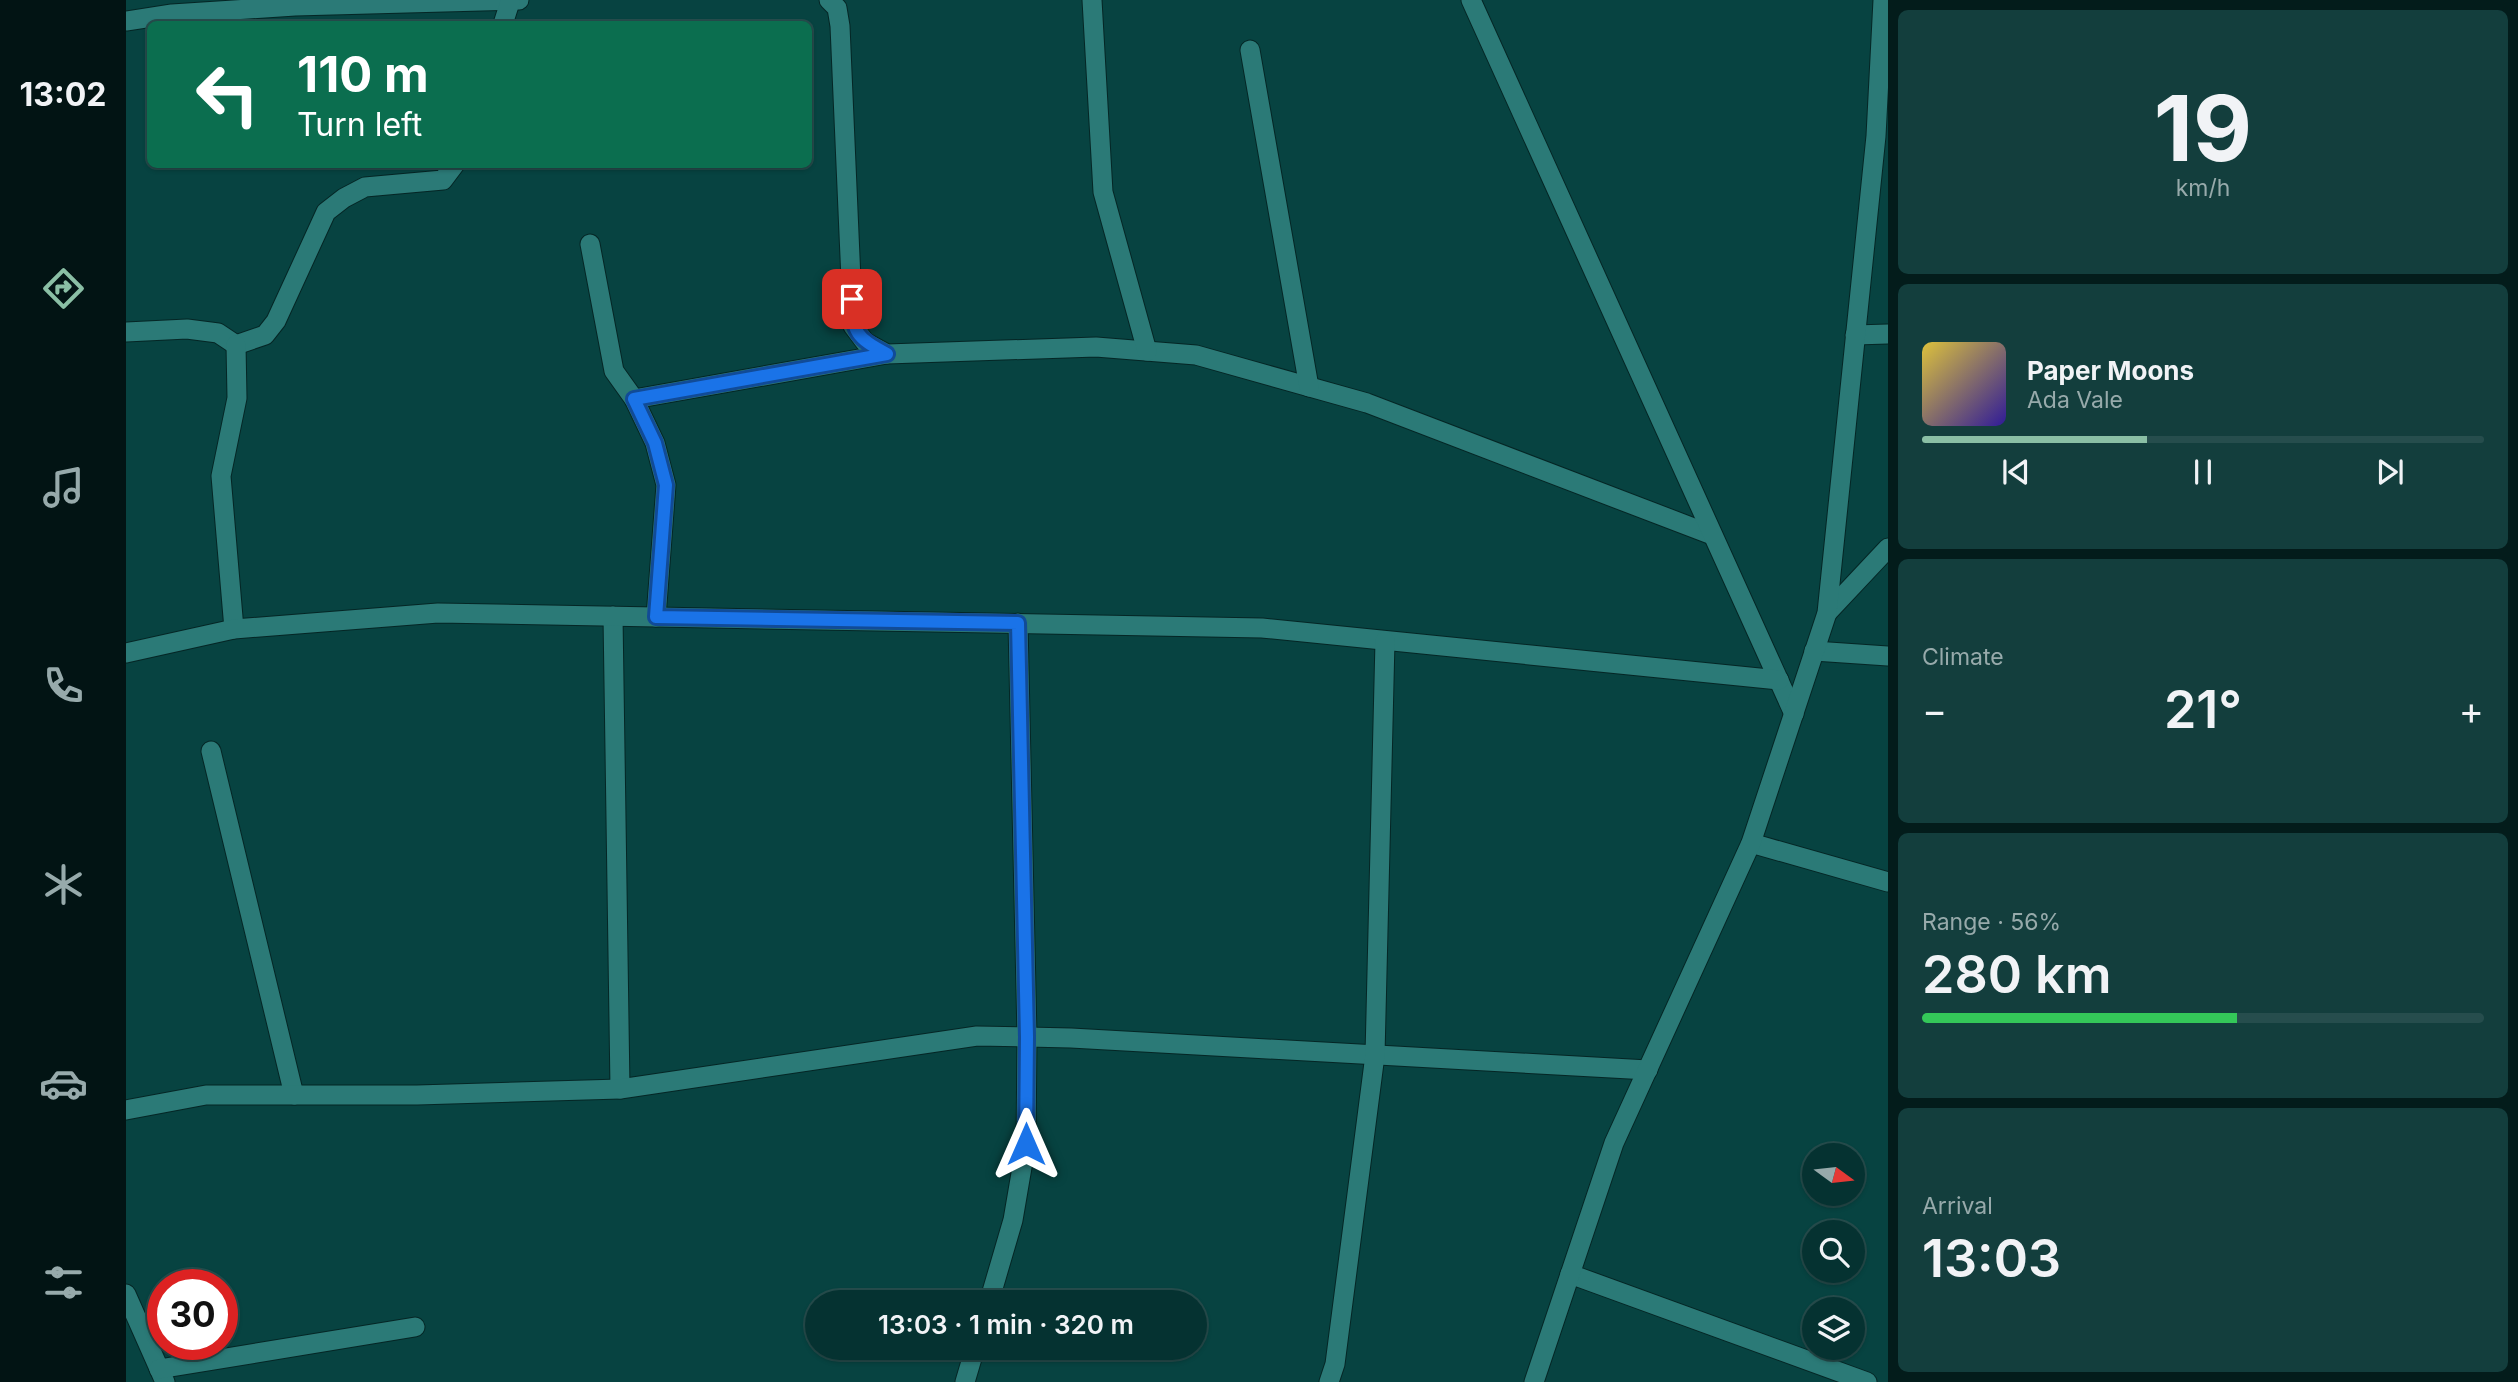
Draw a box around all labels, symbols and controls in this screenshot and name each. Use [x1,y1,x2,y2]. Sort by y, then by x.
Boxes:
text: 110 m [297,45,429,104]
icon: left [182,49,273,140]
text: 19 [2154,73,2252,183]
text: 13:02 [20,75,106,114]
text: Turn left [297,105,422,144]
text: km/h [2176,174,2230,202]
icon: directions [39,264,88,313]
pin [822,269,882,329]
icon: arrive [833,280,871,318]
text: Paper Moons [2027,355,2194,386]
text: Ada Vale [2027,386,2123,414]
icon: previous [1997,453,2035,491]
icon: pause [2184,453,2222,491]
icon: next [2371,453,2409,491]
icon: music [39,463,88,512]
text: Climate [1922,643,2004,671]
icon: phone [39,661,88,710]
text: 21° [2164,678,2242,741]
text: − [1922,687,1947,733]
text: + [2459,687,2484,733]
icon: climate [39,860,88,909]
text: Range · 56% [1922,908,2061,936]
text: 280 km [1922,943,2112,1006]
icon: car [39,1059,88,1108]
position arrow [989,1107,1063,1181]
north arrow [1802,1143,1866,1206]
map controls [1802,1143,1865,1360]
text: Arrival [1922,1192,1993,1220]
button: search [1802,1220,1865,1283]
text: 13:03 [1922,1227,2061,1290]
icon: filters [39,1258,88,1307]
speed limit sign: 30 [147,1269,238,1360]
button: layers [1802,1297,1865,1360]
text: 13:03 · 1 min · 320 m [878,1309,1134,1340]

